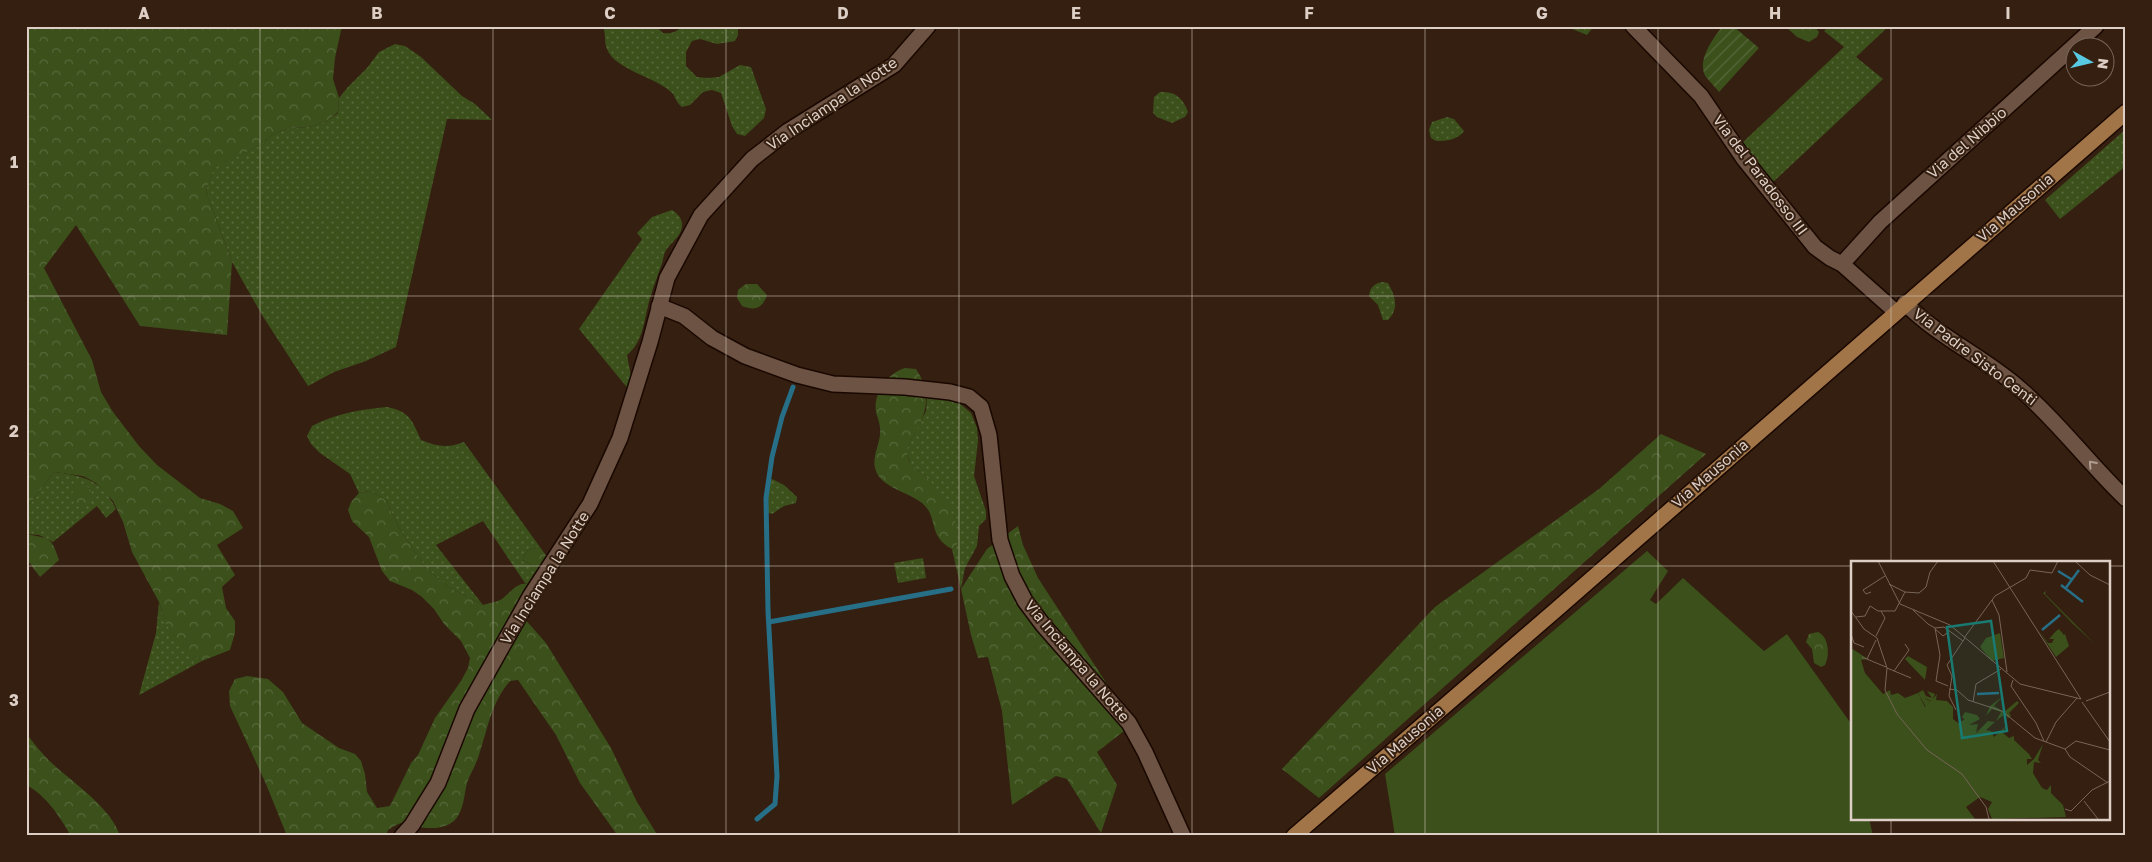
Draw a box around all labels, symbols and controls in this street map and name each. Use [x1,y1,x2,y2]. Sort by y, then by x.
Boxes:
text: A [138,3,150,23]
text: B [371,3,383,23]
text: C [604,3,616,23]
text: D [837,3,849,23]
text: E [1071,3,1081,23]
text: F [1304,3,1314,23]
text: G [1536,3,1548,23]
text: H [1769,3,1781,23]
text: I [2005,3,2011,23]
north arrow [2064,38,2114,88]
street label: Via Inciampa la Notte [763,53,900,154]
text: N [2094,57,2113,70]
street label: Via del Nibbio [1923,103,2010,182]
street label: Via del Paradosso III [1710,111,1812,238]
text: 1 [10,152,18,172]
street label: Via Mausonia [1972,169,2056,245]
street label: Via Padre Sisto Centi [1910,304,2041,409]
text: 2 [9,421,19,441]
street label: Via Mausonia [1667,435,1751,511]
one-way arrow [2089,460,2098,469]
street label: Via Inciampa la Notte [496,507,593,647]
inset map [1851,561,2110,820]
street label: Via Inciampa la Notte [1022,596,1134,725]
text: 3 [9,690,19,710]
street label: Via Mausonia [1362,701,1446,777]

